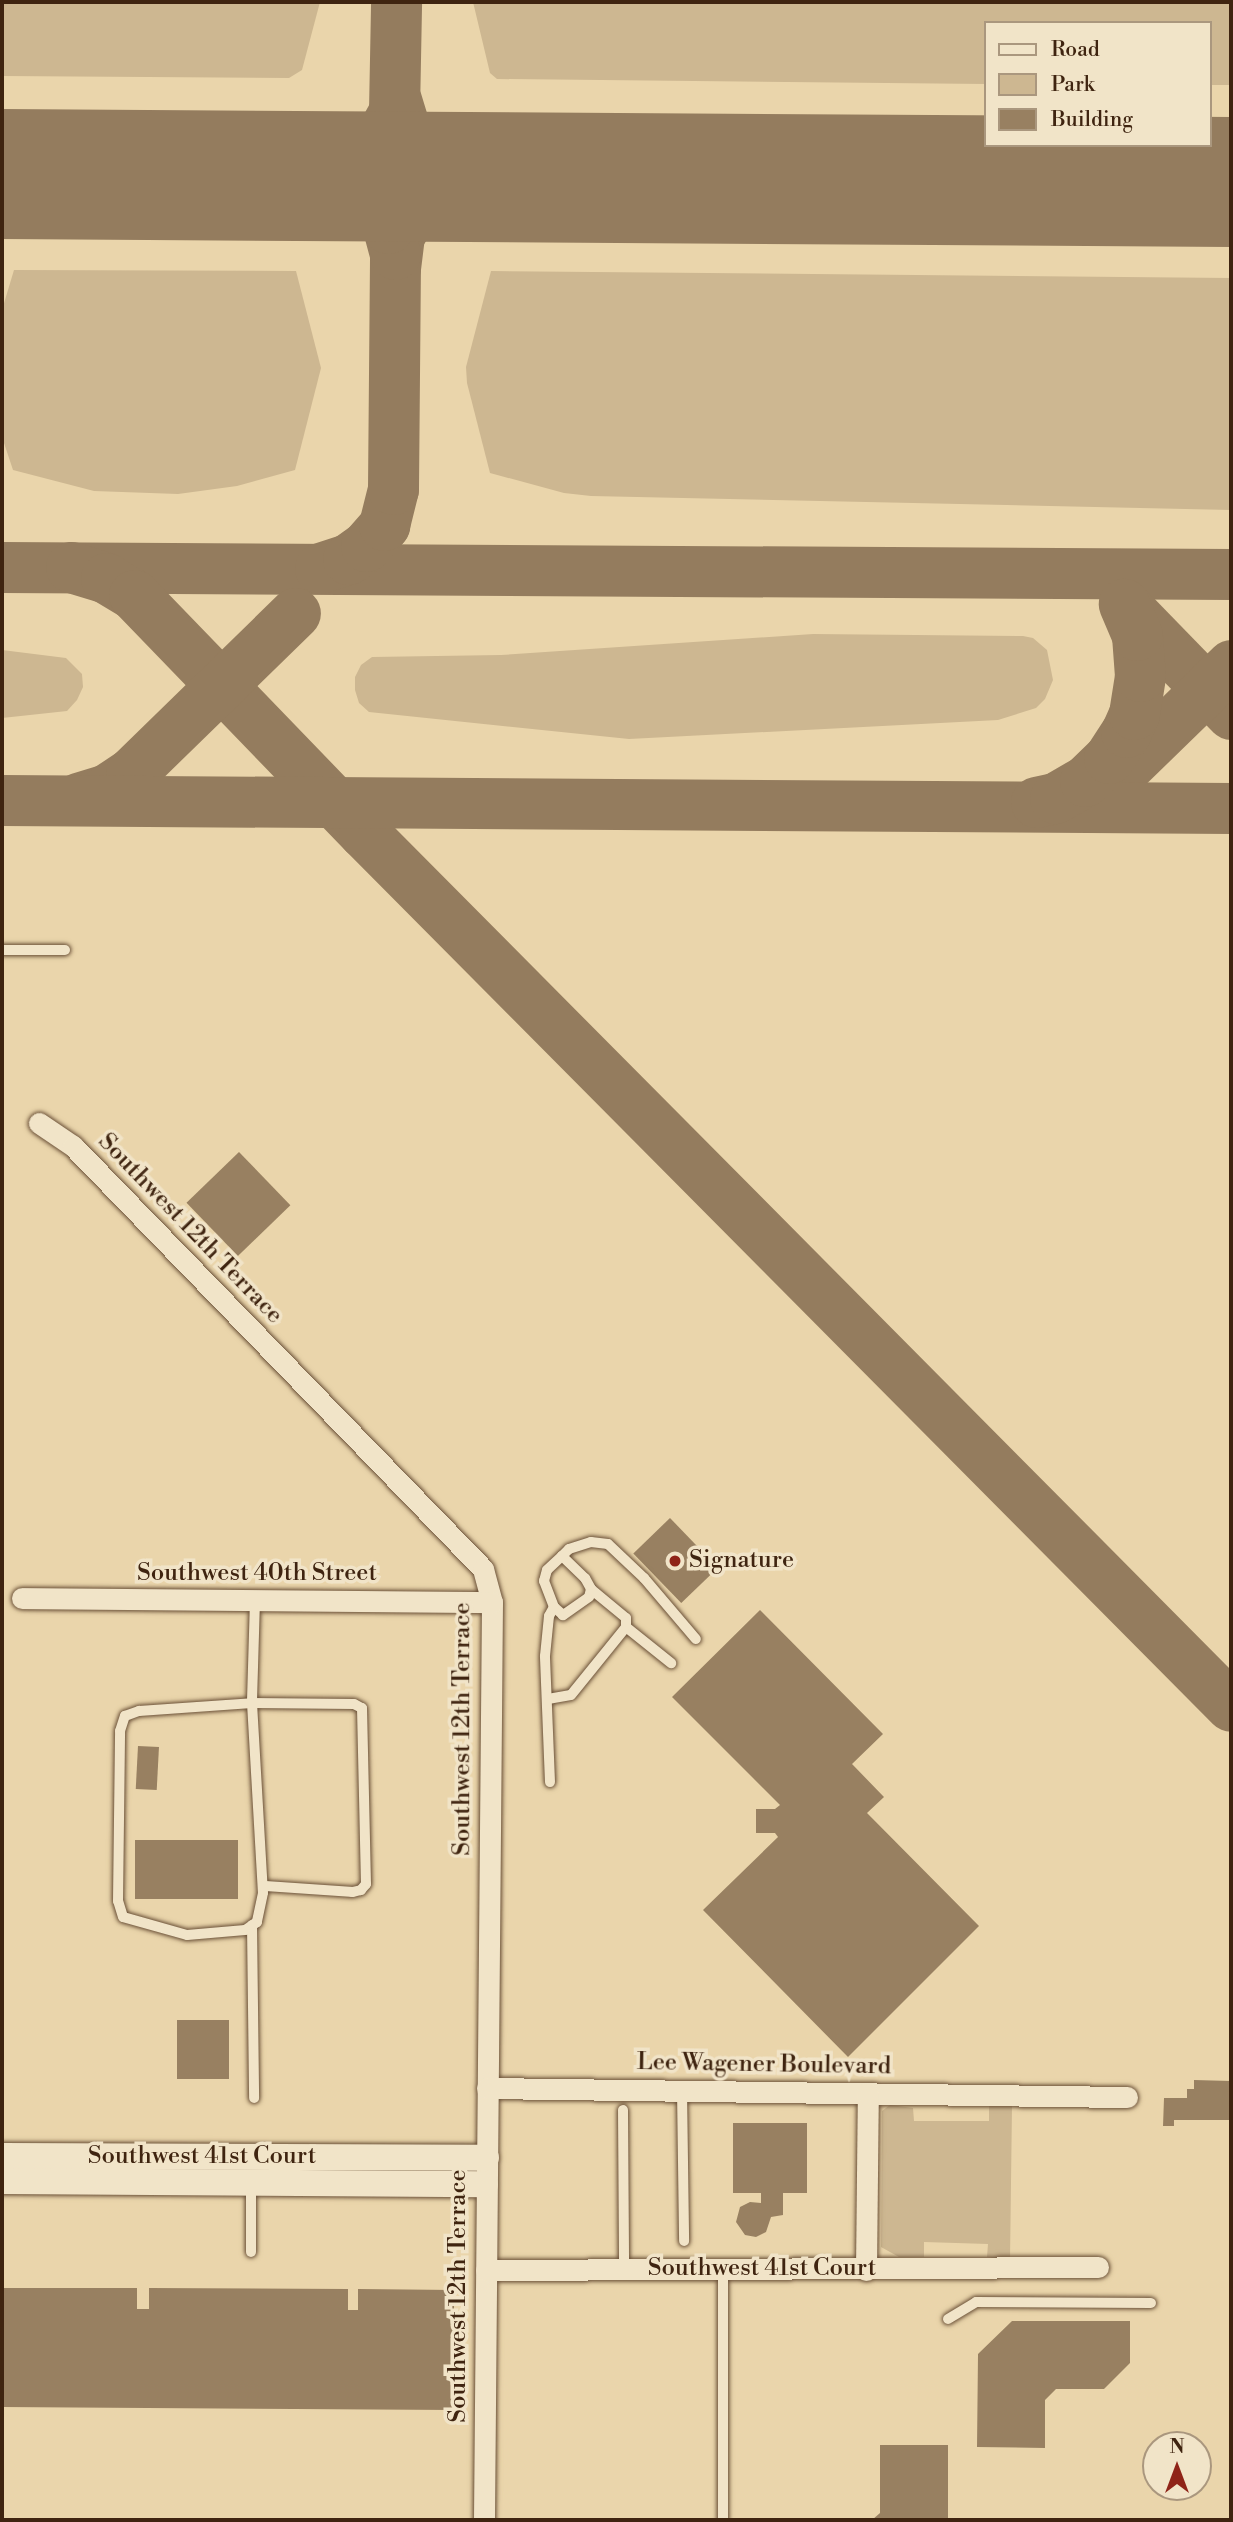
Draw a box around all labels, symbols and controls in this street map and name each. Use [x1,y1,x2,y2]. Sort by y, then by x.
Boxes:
legend [984,21,1212,147]
text: Road [1051,37,1100,63]
text: Park [1051,72,1095,98]
text: Building [1051,107,1133,133]
street label: Southwest 12th Terrace [92,1128,288,1330]
place label: Signature [689,1547,794,1575]
marker: Signature [667,1553,683,1569]
street label: Southwest 40th Street [137,1560,377,1588]
street label: Southwest 12th Terrace [449,1602,477,1856]
street label: Lee Wagener Boulevard [637,2048,891,2082]
street label: Southwest 41st Court [88,2143,316,2171]
street label: Southwest 12th Terrace [445,2169,473,2423]
street label: Southwest 41st Court [648,2255,876,2283]
north arrow [1142,2431,1212,2501]
text: N [1169,2435,1185,2459]

